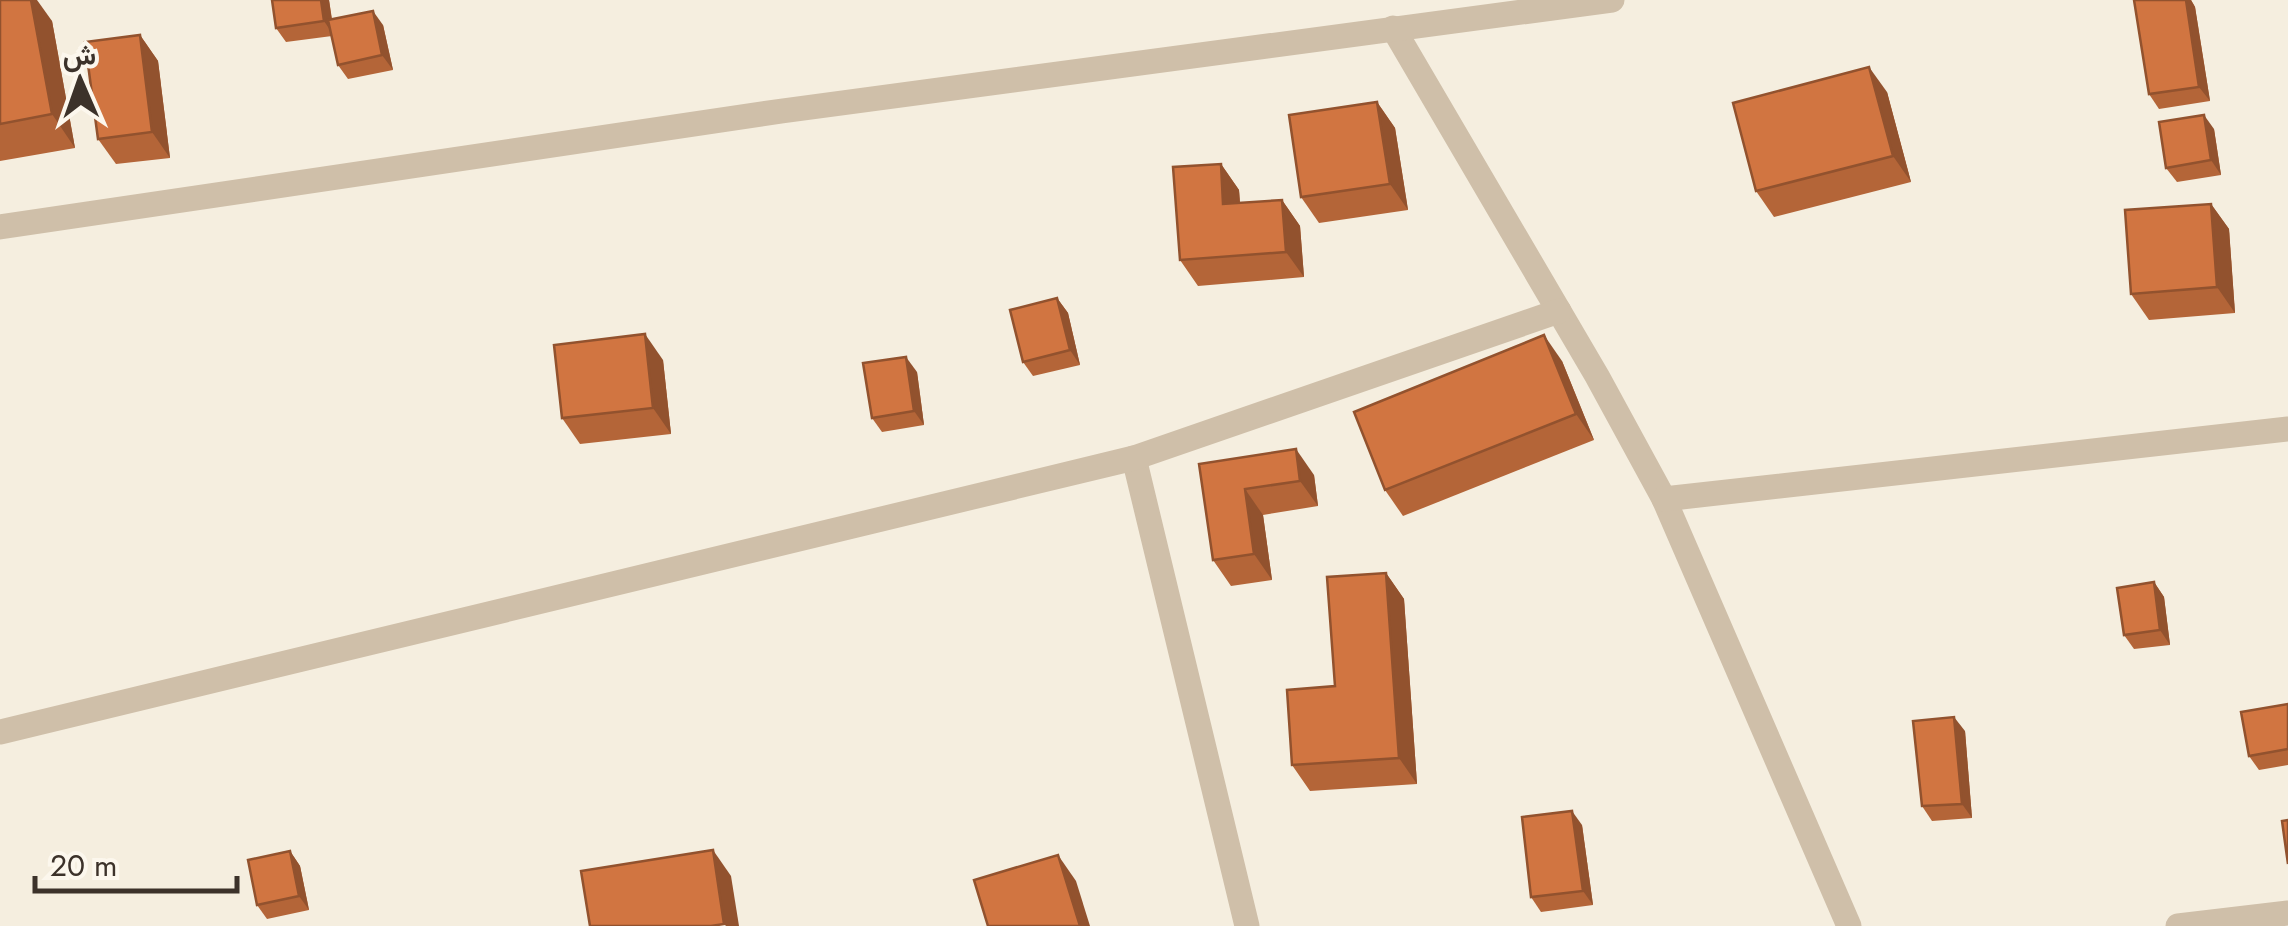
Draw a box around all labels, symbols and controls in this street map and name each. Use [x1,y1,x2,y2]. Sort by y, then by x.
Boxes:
north arrow [30,30,130,130]
text: ش [62,34,97,77]
scale bar [35,831,238,893]
text: 20 m [50,844,117,887]

